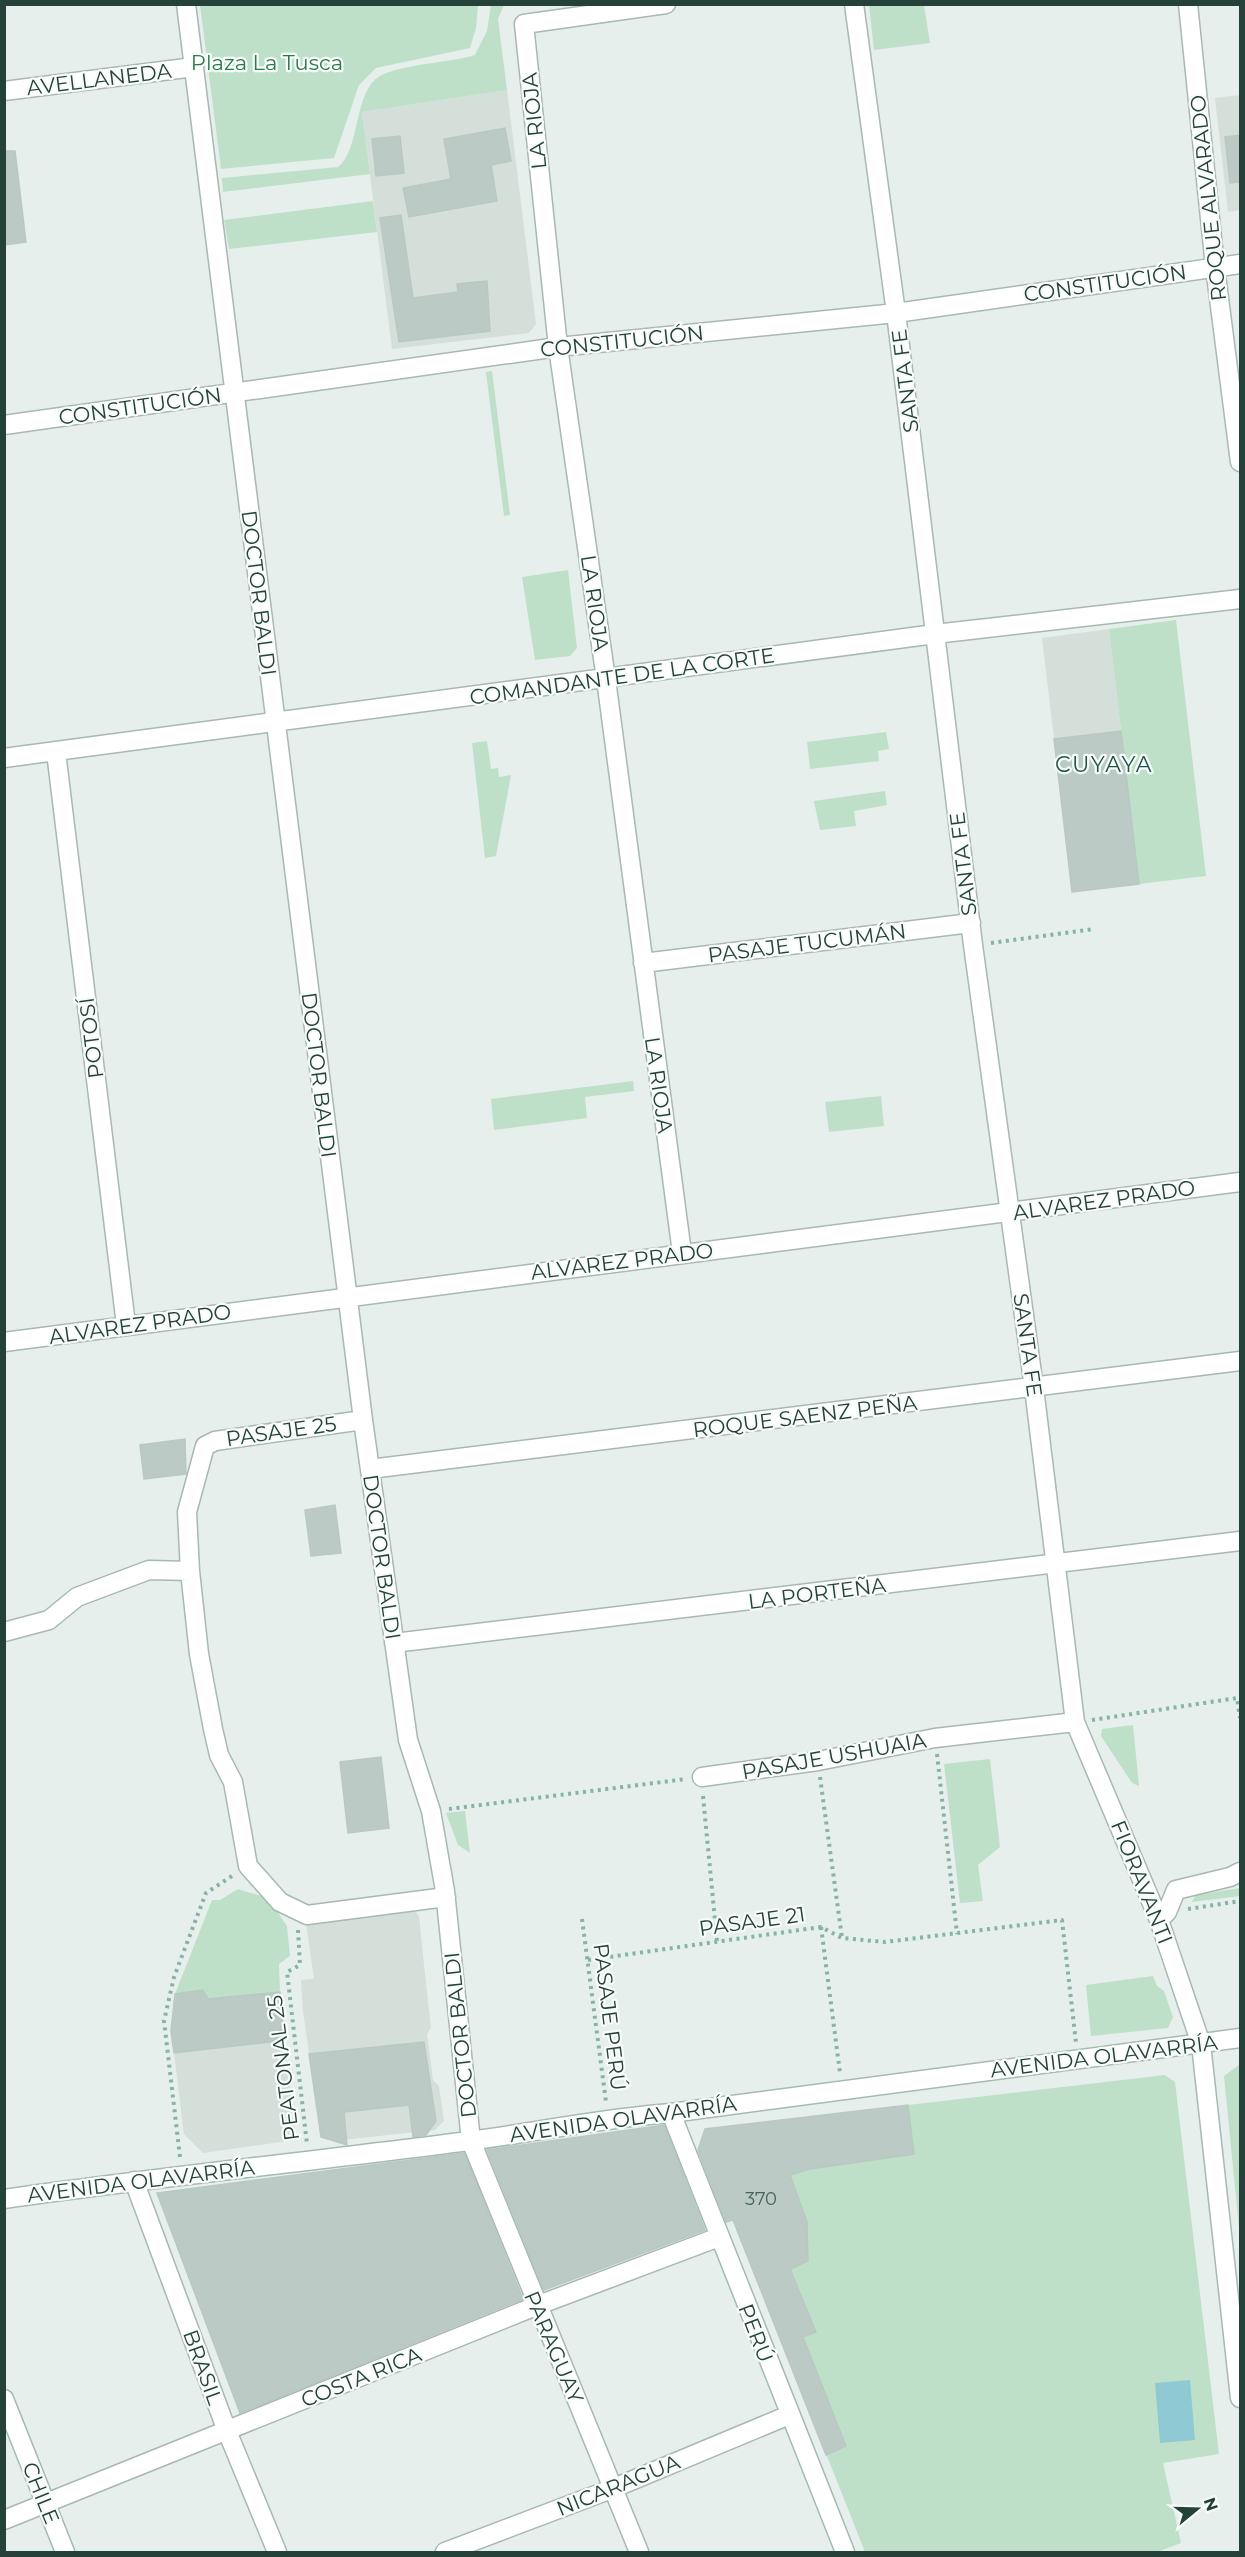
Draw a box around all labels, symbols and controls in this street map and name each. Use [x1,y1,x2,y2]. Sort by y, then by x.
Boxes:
park label: Plaza La Tusca [191,50,343,75]
street label: AVELLANEDA [25,58,174,100]
street label: LA RIOJA [516,71,552,171]
street label: ROQUE ALVARADO [1185,94,1231,302]
street label: CONSTITUCIÓN [1022,259,1188,307]
street label: CONSTITUCIÓN [539,320,705,362]
street label: SANTA FE [886,328,924,434]
street label: CONSTITUCIÓN [57,382,223,430]
street label: DOCTOR BALDI [236,509,282,677]
street label: LA RIOJA [576,553,614,654]
street label: COMANDANTE DE LA CORTE [468,642,776,710]
district label: CUYAYA [1055,751,1153,778]
street label: SANTA FE [944,811,982,917]
street label: PASAJE TUCUMÁN [706,918,908,968]
street label: DOCTOR BALDI [296,991,342,1159]
street label: POTOSÍ [74,996,108,1080]
street label: LA RIOJA [640,1035,678,1136]
street label: ALVAREZ PRADO [1011,1175,1197,1225]
street label: ALVAREZ PRADO [529,1237,715,1285]
street label: SANTA FE [1008,1292,1048,1398]
street label: ALVAREZ PRADO [47,1299,233,1349]
street label: ROQUE SAENZ PEÑA [691,1390,920,1442]
street label: PASAJE 25 [224,1411,338,1451]
street label: DOCTOR BALDI [358,1473,406,1641]
street label: LA PORTEÑA [747,1572,888,1614]
street label: PASAJE USHUAIA [740,1727,929,1785]
street label: FIORAVANTI [1106,1817,1178,1947]
street label: PASAJE 21 [697,1901,807,1941]
street label: PASAJE PERÚ [589,1942,631,2092]
street label: DOCTOR BALDI [439,1951,481,2119]
street label: PEATONAL 25 [262,1994,304,2142]
street label: AVENIDA OLAVARRÍA [989,2030,1220,2082]
street label: AVENIDA OLAVARRÍA [508,2091,739,2147]
street label: AVENIDA OLAVARRÍA [26,2155,257,2207]
house number: 370 [745,2188,777,2210]
street label: PARAGUAY [519,2287,589,2407]
street label: PERÚ [733,2300,779,2366]
street label: BRASIL [178,2326,228,2408]
street label: COSTA RICA [297,2341,426,2412]
street label: NICARAGUA [553,2449,684,2521]
street label: CHILE [17,2458,65,2528]
north arrow [1167,2479,1227,2539]
text: N [1200,2495,1222,2513]

